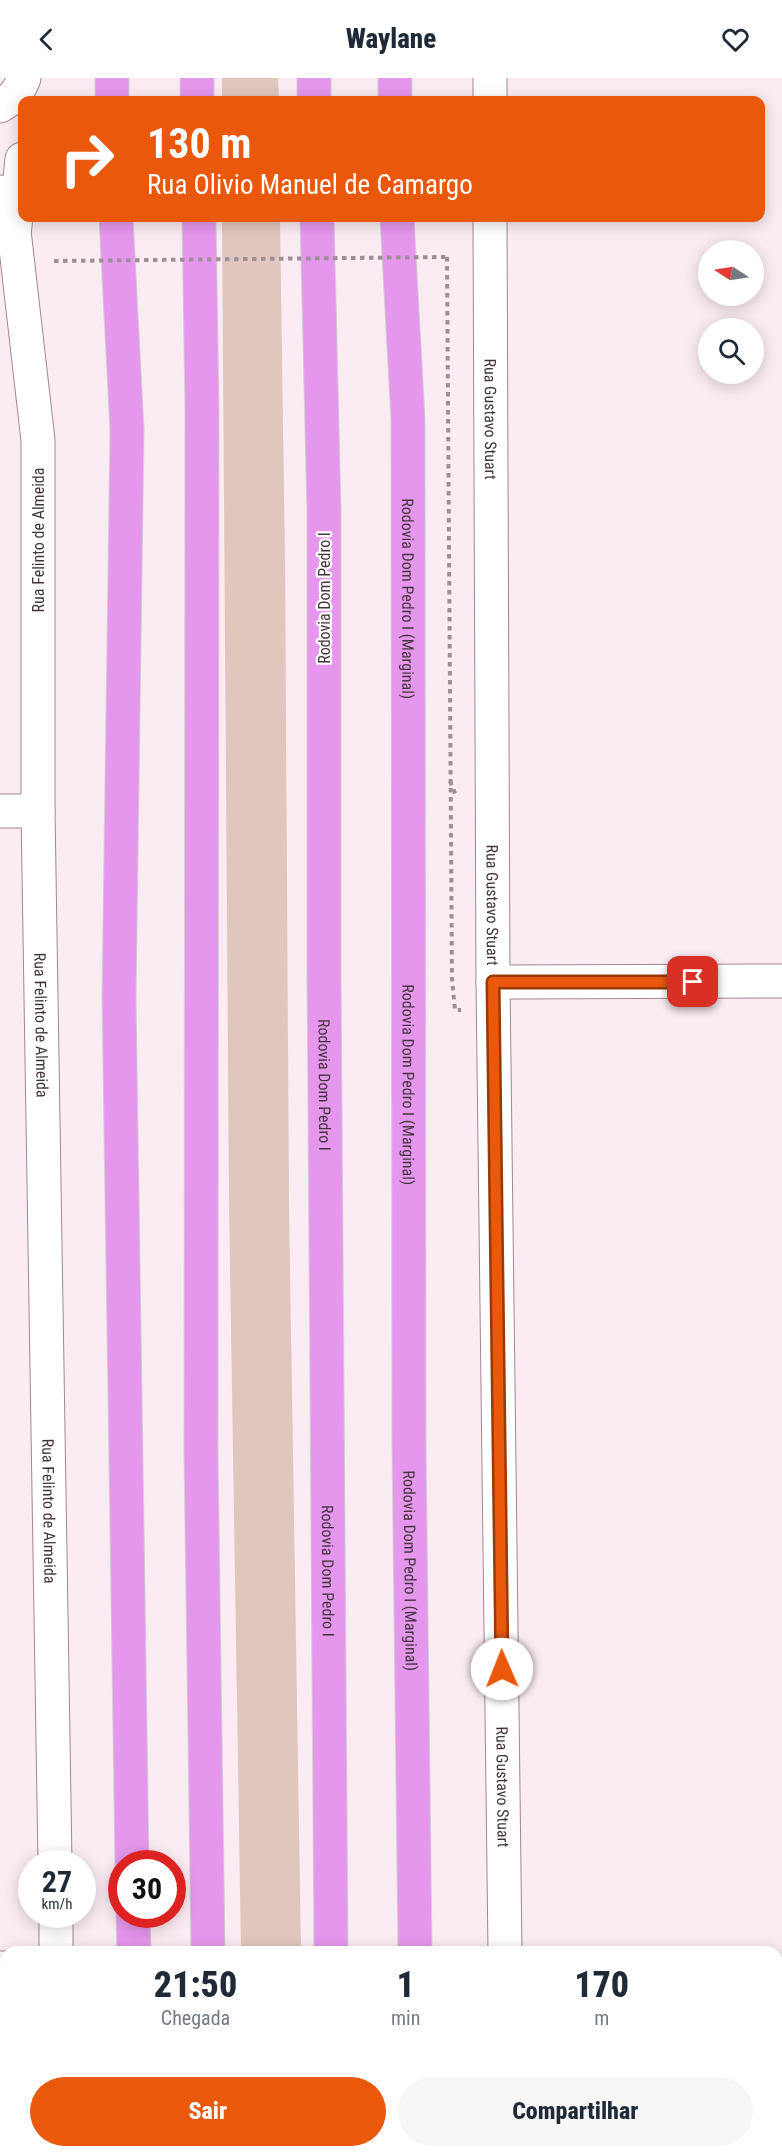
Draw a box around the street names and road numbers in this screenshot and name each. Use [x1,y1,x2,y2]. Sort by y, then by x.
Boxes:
street label: Rua Gustavo Stuart [481,358,501,480]
street label: Rua Felinto de Almeida [29,468,48,612]
street label: Rodovia Dom Pedro I (Marginal) [399,498,418,699]
street label: Rodovia Dom Pedro I [315,532,334,664]
street label: Rua Gustavo Stuart [483,844,502,966]
street label: Rua Felinto de Almeida [31,953,52,1098]
street label: Rodovia Dom Pedro I (Marginal) [399,984,418,1185]
street label: Rodovia Dom Pedro I [315,1019,335,1151]
street label: Rua Felinto de Almeida [39,1439,60,1584]
street label: Rodovia Dom Pedro I (Marginal) [400,1470,421,1671]
street label: Rodovia Dom Pedro I [318,1505,338,1637]
street label: Rua Gustavo Stuart [493,1726,513,1848]

